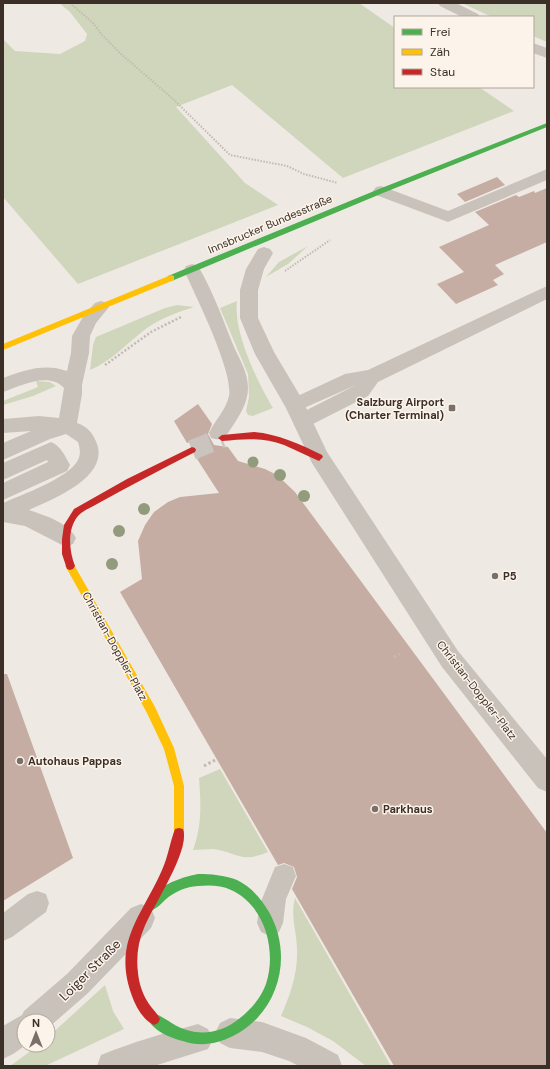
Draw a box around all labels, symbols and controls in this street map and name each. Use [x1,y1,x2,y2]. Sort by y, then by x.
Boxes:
legend [394,16,534,88]
text: Frei [430,24,450,40]
text: Zäh [430,44,450,60]
text: Stau [430,64,455,80]
street label: Innsbrucker Bundesstraße [206,191,334,257]
place label: Salzburg Airport (Charter Terminal) [345,395,444,422]
marker: Salzburg Airport (Charter Terminal) [447,403,457,413]
place label: P5 [503,569,517,583]
marker: P5 [490,571,500,581]
street label: Christian-Doppler-Platz [79,589,151,703]
street label: Christian-Doppler-Platz [434,638,520,742]
place label: Autohaus Pappas [28,754,122,768]
marker: Autohaus Pappas [15,756,25,766]
place label: Parkhaus [383,802,433,816]
marker: Parkhaus [370,804,380,814]
street label: Loiger Straße [56,936,124,1004]
north arrow [16,1013,56,1053]
text: N [32,1016,40,1030]

